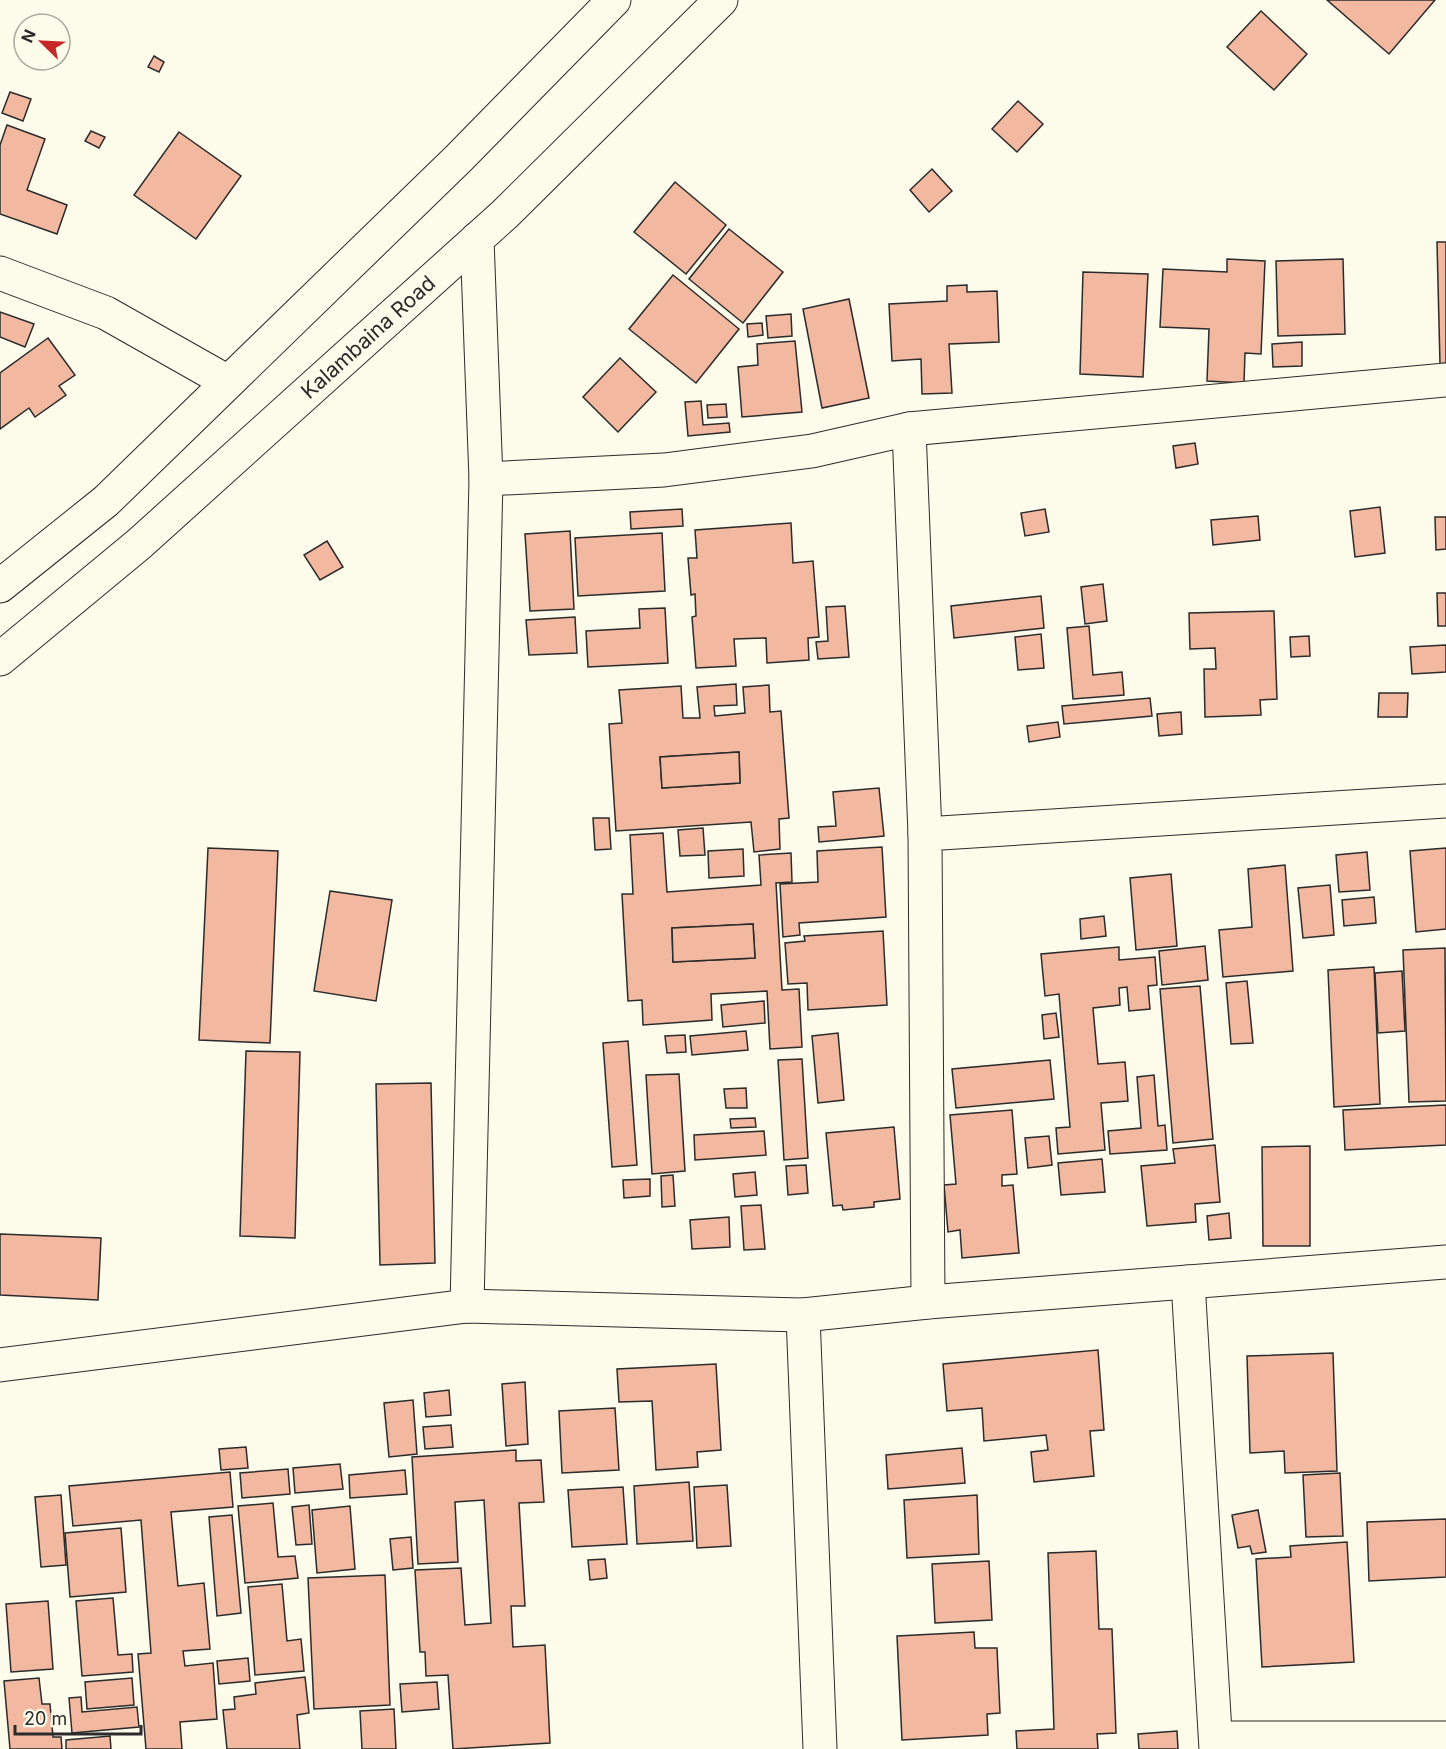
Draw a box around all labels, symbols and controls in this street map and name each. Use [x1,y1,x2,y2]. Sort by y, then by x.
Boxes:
north arrow [12,12,72,72]
text: N [17,26,40,46]
street label: Kalambaina Road [296,270,440,404]
scale bar [15,1698,141,1736]
text: 20 m [24,1708,67,1729]

